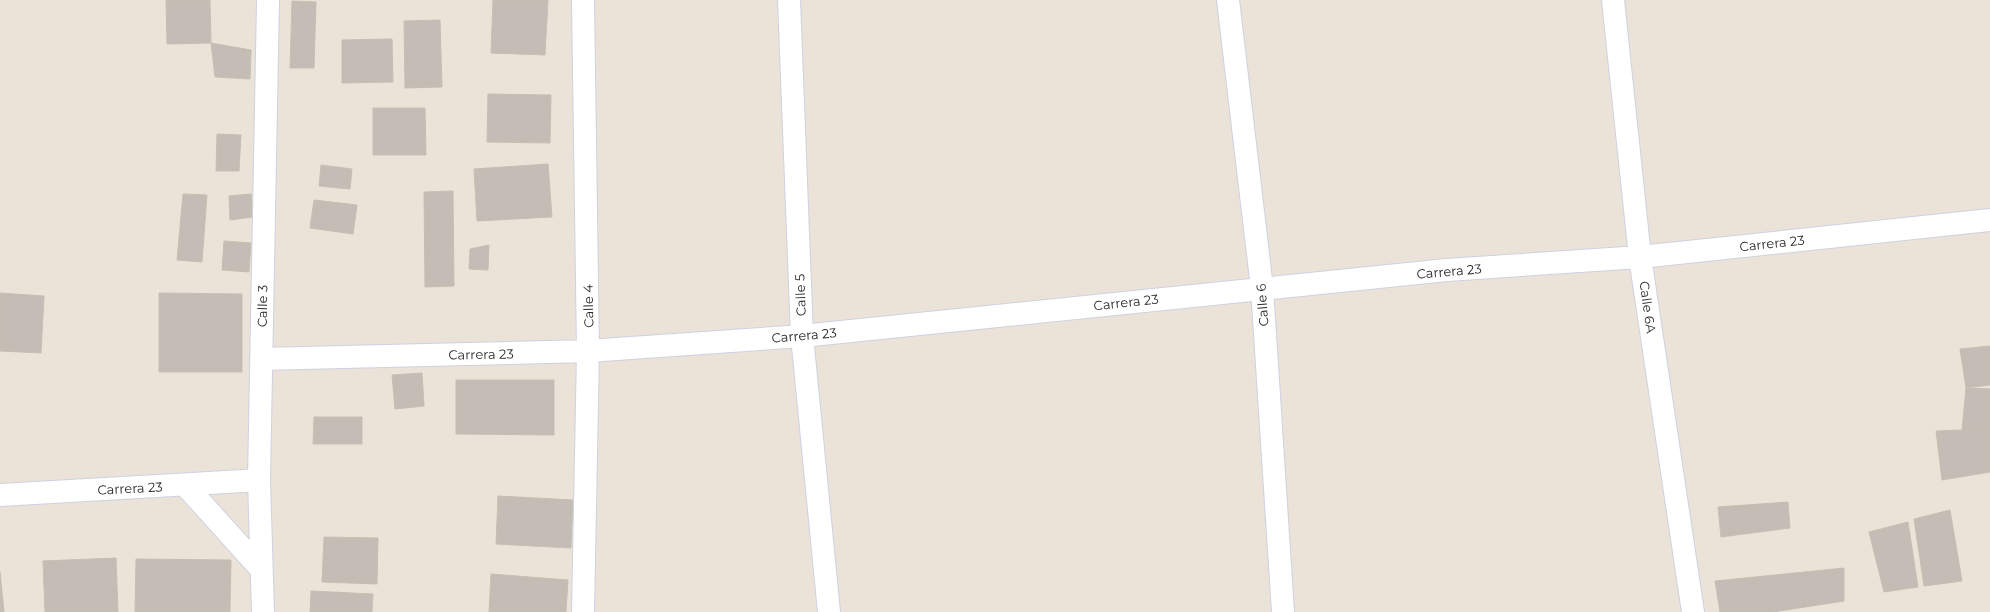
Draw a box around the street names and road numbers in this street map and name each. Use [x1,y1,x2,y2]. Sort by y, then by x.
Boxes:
street label: Carrera 23 [1739,232,1805,254]
street label: Carrera 23 [1416,260,1482,282]
street label: Calle 5 [791,274,809,316]
street label: Calle 6A [1636,280,1660,335]
street label: Calle 6 [1253,283,1271,327]
street label: Calle 4 [580,284,596,328]
street label: Calle 3 [254,285,270,327]
street label: Carrera 23 [1093,291,1159,313]
street label: Carrera 23 [771,324,837,346]
street label: Carrera 23 [448,345,514,363]
street label: Carrera 23 [97,478,163,498]

